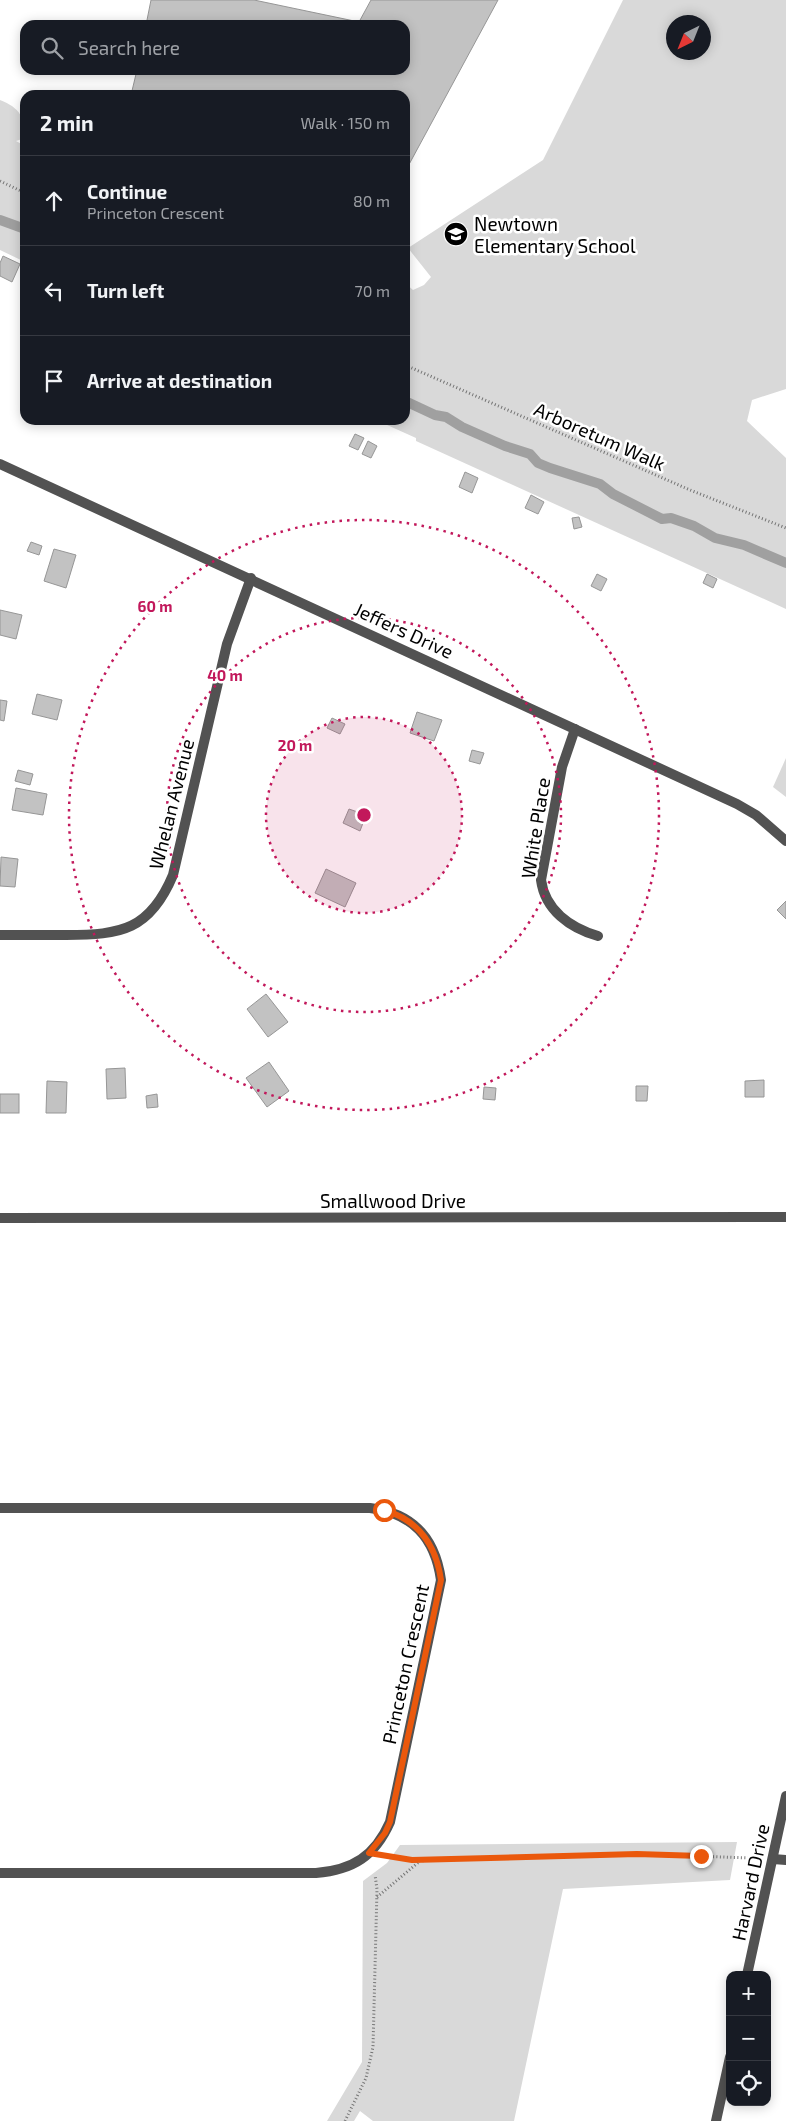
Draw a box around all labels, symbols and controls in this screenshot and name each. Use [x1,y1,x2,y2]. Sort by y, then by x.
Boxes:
north arrow [666,15,711,60]
search box [20,20,410,75]
icon: search [38,34,66,62]
text: Search here [78,36,180,59]
text: 2 min [40,110,94,135]
text: Walk · 150 m [300,113,390,132]
text: Continue [87,180,167,203]
icon: ahead [40,187,68,215]
text: 80 m [353,191,390,210]
text: Princeton Crescent [87,203,224,222]
place label: Newtown Elementary School [474,212,636,257]
school or university icon: Newtown Elementary School [443,221,469,247]
icon: left [40,277,68,305]
text: Turn left [87,279,164,302]
text: 70 m [355,281,390,300]
icon: arrive [40,367,68,395]
text: Arrive at destination [87,369,272,392]
street label: Arboretum Walk [531,397,669,475]
text: 60 m [138,597,172,615]
street label: Jeffers Drive [351,597,457,663]
text: 40 m [207,666,243,684]
street label: Whelan Avenue [144,736,198,872]
text: 20 m [278,736,312,754]
street label: White Place [516,776,554,880]
centre of rings [355,806,373,824]
street label: Smallwood Drive [320,1189,466,1212]
route start [373,1499,396,1522]
street label: Princeton Crescent [377,1582,433,1746]
street label: Harvard Drive [726,1822,774,1942]
route end [690,1845,713,1868]
map controls [726,1971,771,2106]
button: + [726,1971,771,2016]
button: − [726,2016,771,2061]
button: locate [726,2061,771,2106]

